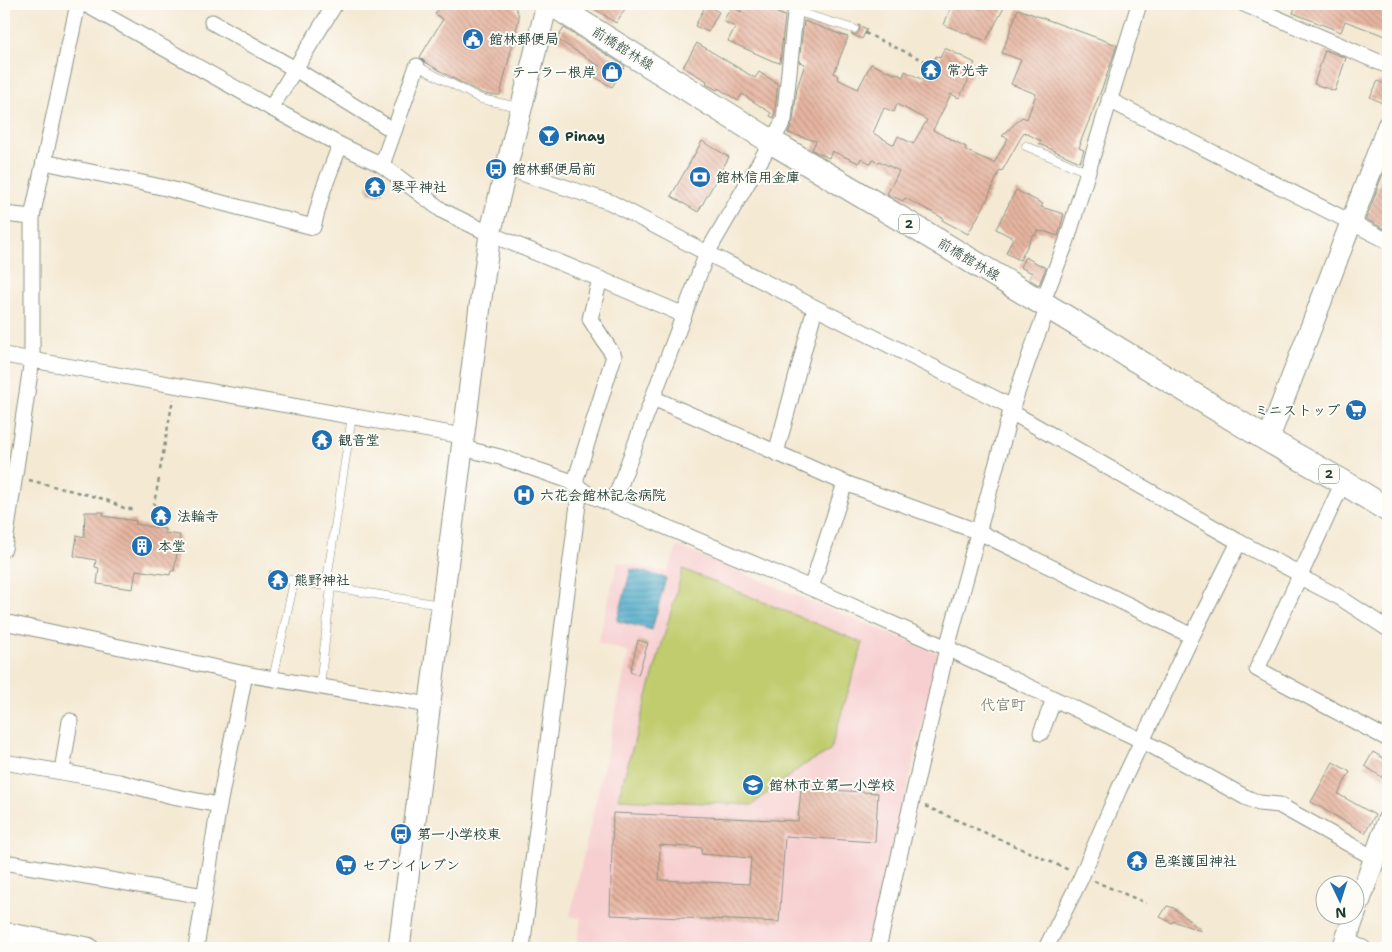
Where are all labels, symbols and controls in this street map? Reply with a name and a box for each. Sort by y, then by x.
street label: 前橋館林線 [589,22,657,74]
public building icon: 館林郵便局 [461,27,485,51]
place label: 館林郵便局 [489,30,559,48]
temple icon: 常光寺 [919,58,943,82]
shop icon: テーラー根岸 [600,60,624,84]
place label: 常光寺 [947,61,989,79]
place label: テーラー根岸 [512,63,596,81]
bar icon: Pinay [537,124,561,148]
place label: Pinay [565,127,605,145]
bus stop icon: 館林郵便局前 [484,157,508,181]
place label: 館林郵便局前 [512,160,596,178]
bank icon: 館林信用金庫 [688,165,712,189]
place label: 館林信用金庫 [716,168,800,186]
temple icon: 琴平神社 [363,175,387,199]
place label: 琴平神社 [391,178,447,196]
road number: 2 [899,214,919,233]
street label: 前橋館林線 [934,233,1004,285]
supermarket icon: ミニストップ [1344,398,1368,422]
place label: ミニストップ [1255,401,1340,419]
temple icon: 観音堂 [310,428,334,452]
place label: 観音堂 [338,431,380,449]
road number: 2 [1319,464,1339,484]
hospital icon: 六花会館林記念病院 [512,483,536,507]
place label: 六花会館林記念病院 [540,486,666,504]
temple icon: 法輪寺 [149,504,173,528]
place label: 法輪寺 [177,507,219,525]
building icon: 本堂 [130,534,154,558]
place label: 本堂 [158,537,186,555]
temple icon: 熊野神社 [266,568,290,592]
place label: 熊野神社 [294,571,350,589]
district label: 代官町 [980,695,1026,715]
school or university icon: 館林市立第一小学校 [741,773,765,797]
place label: 館林市立第一小学校 [769,776,895,794]
bus stop icon: 第一小学校東 [389,822,413,846]
place label: 第一小学校東 [417,825,501,843]
temple icon: 邑楽護国神社 [1125,849,1149,873]
place label: 邑楽護国神社 [1153,852,1237,870]
supermarket icon: セブンイレブン [334,853,358,877]
place label: セブンイレブン [362,856,460,874]
north arrow [1314,874,1364,924]
text: N [1335,904,1347,922]

